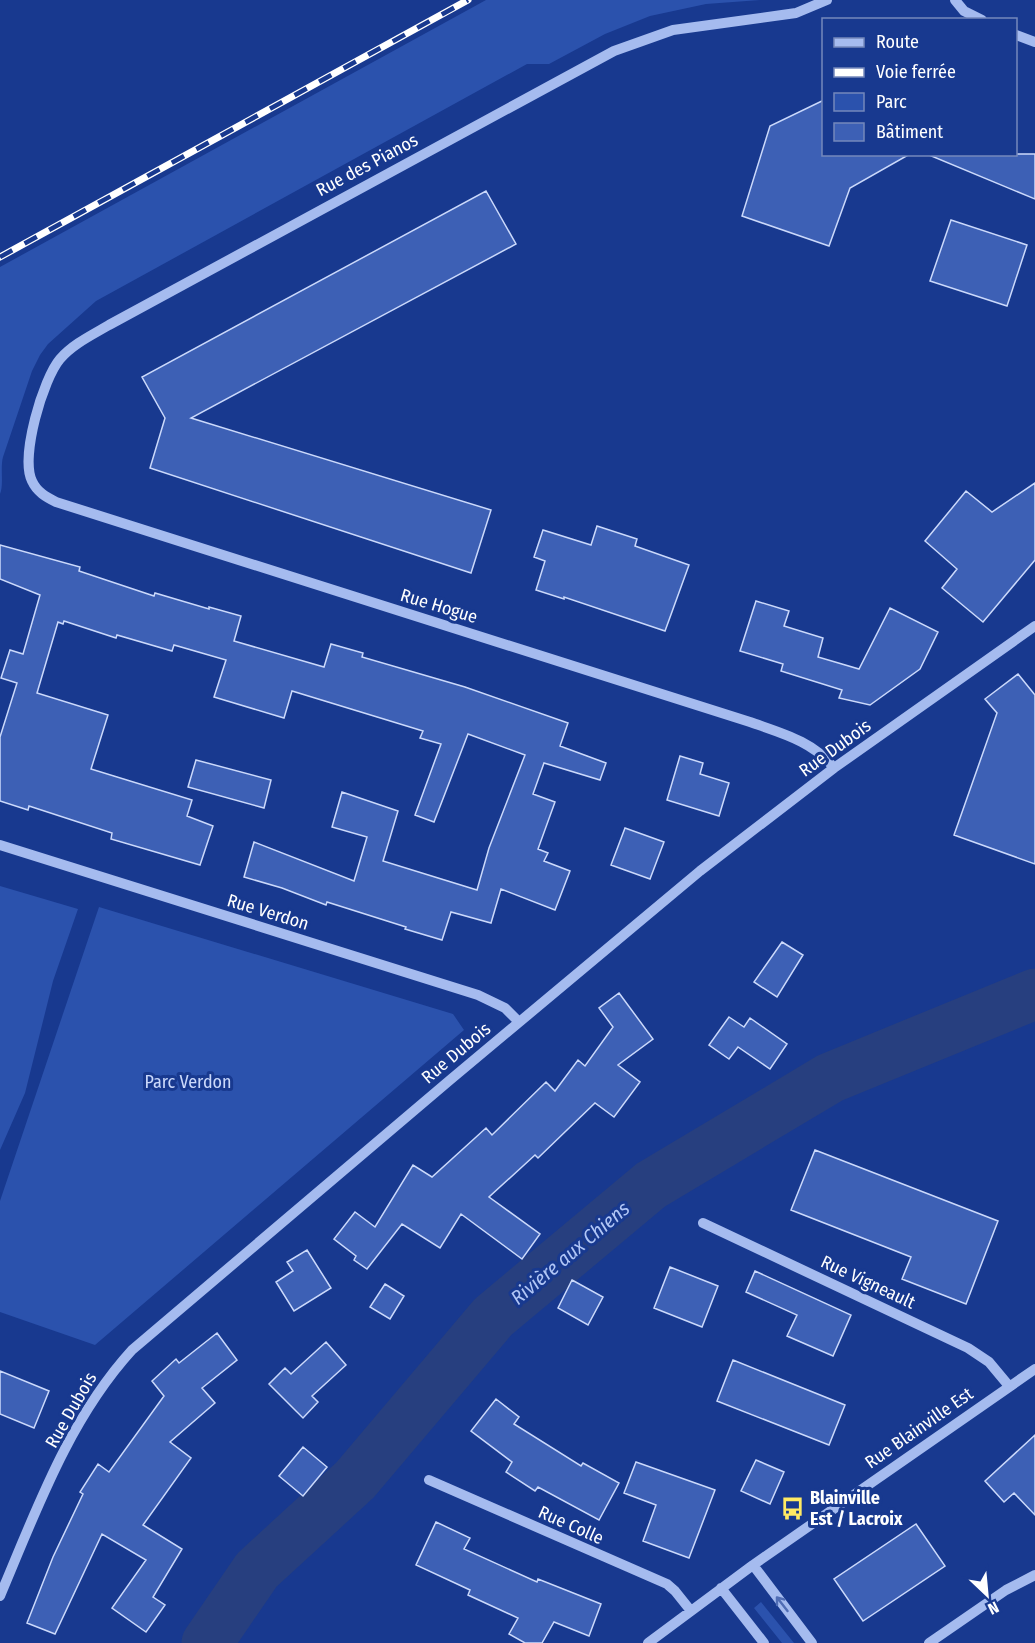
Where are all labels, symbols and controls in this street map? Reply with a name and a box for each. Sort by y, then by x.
legend [822,18,1017,156]
text: Route [876,31,919,53]
text: Voie ferrée [876,61,956,83]
text: Parc [876,91,907,113]
text: Bâtiment [876,121,943,143]
street label: Rue des Pianos [312,129,422,201]
street label: Rue Hogue [398,584,480,628]
street label: Rue Dubois [795,714,875,781]
street label: Rue Verdon [224,889,312,935]
street label: Rue Dubois [417,1018,495,1088]
park label: Parc Verdon [145,1071,232,1093]
water label: Rivière aux Chiens [506,1196,635,1310]
street label: Rue Vigneault [817,1251,919,1313]
street label: Rue Dubois [41,1368,102,1452]
street label: Rue Blainville Est [861,1383,977,1473]
place label: Blainville Est / Lacroix [810,1487,903,1530]
bus stop icon: Blainville Est / Lacroix [779,1495,805,1521]
street label: Rue Colle [535,1501,607,1549]
north arrow [957,1565,1017,1625]
one-way arrow [776,1597,789,1613]
text: N [985,1597,1002,1619]

